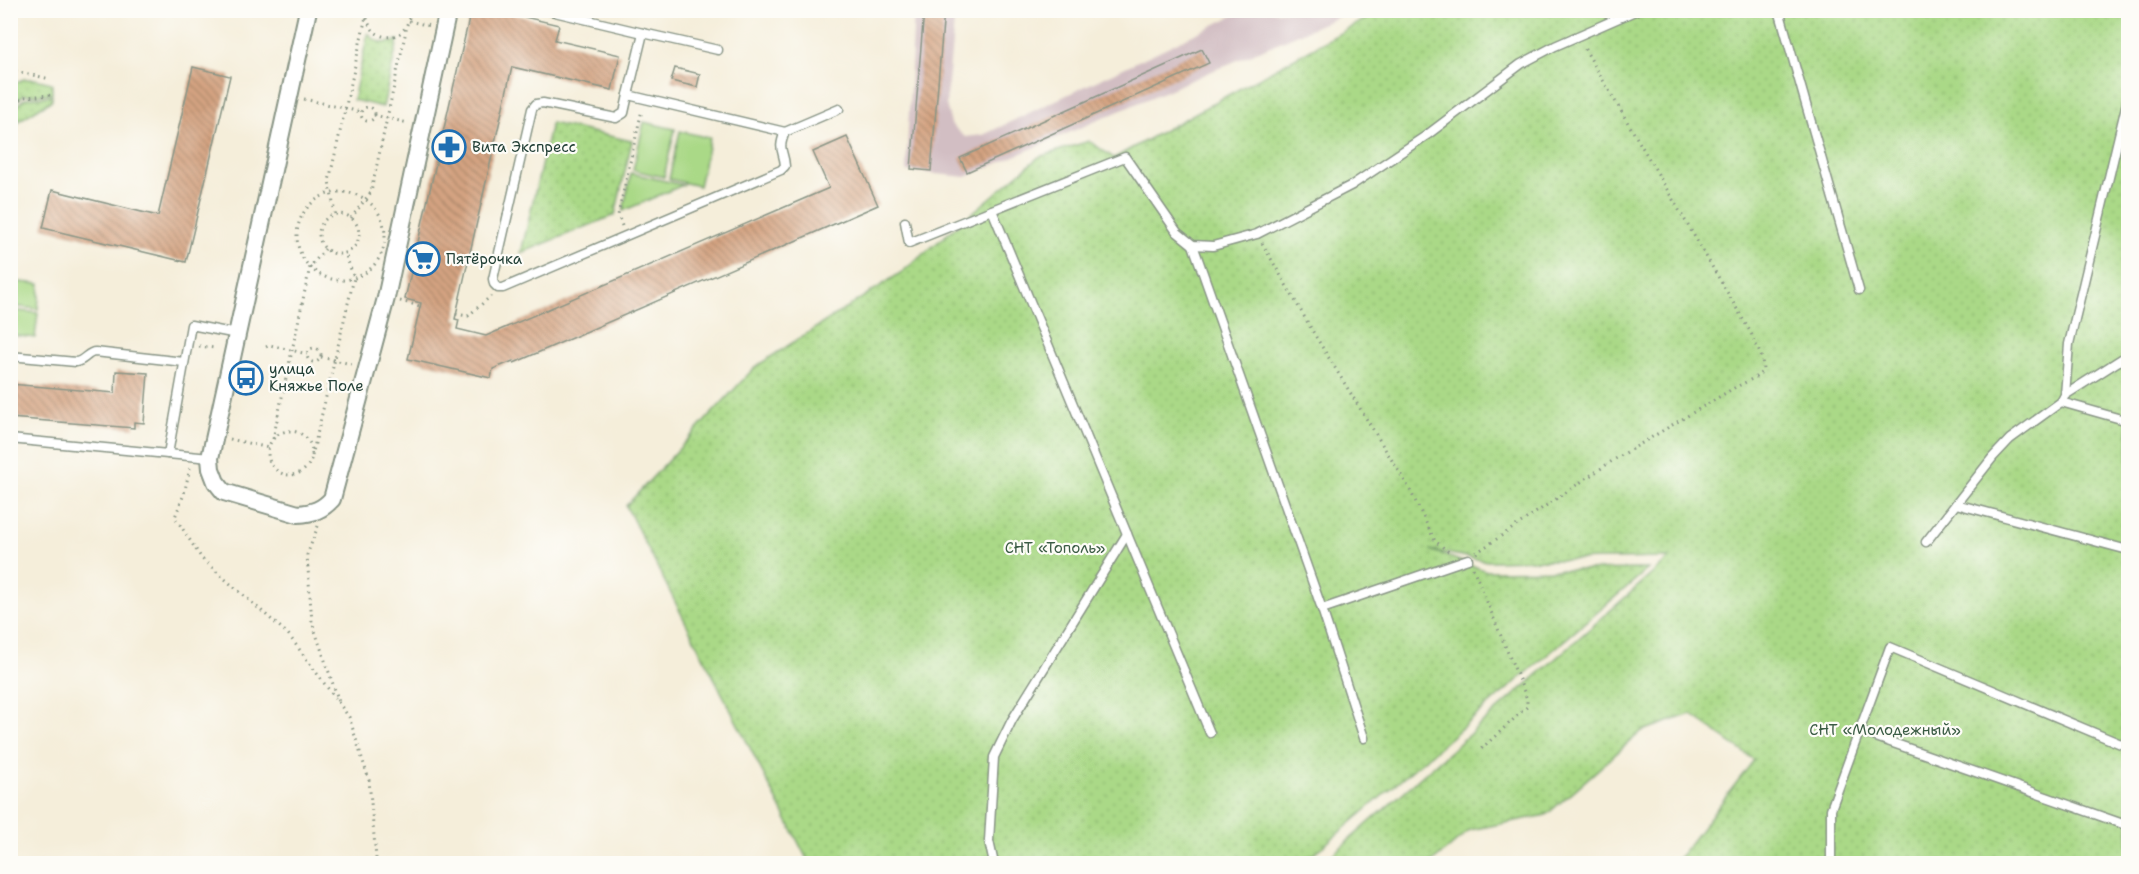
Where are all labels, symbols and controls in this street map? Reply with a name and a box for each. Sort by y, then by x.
pharmacy icon: Вита Экспресс [431,129,467,165]
place label: Вита Экспресс [472,137,576,157]
supermarket icon: Пятёрочка [405,241,441,277]
place label: Пятёрочка [446,249,523,269]
place label: улица Княжье Поле [269,359,364,396]
bus stop icon: улица Княжье Поле [228,360,264,396]
park label: СНТ «Тополь» [1005,538,1105,558]
park label: СНТ «Молодежный» [1809,720,1961,740]

